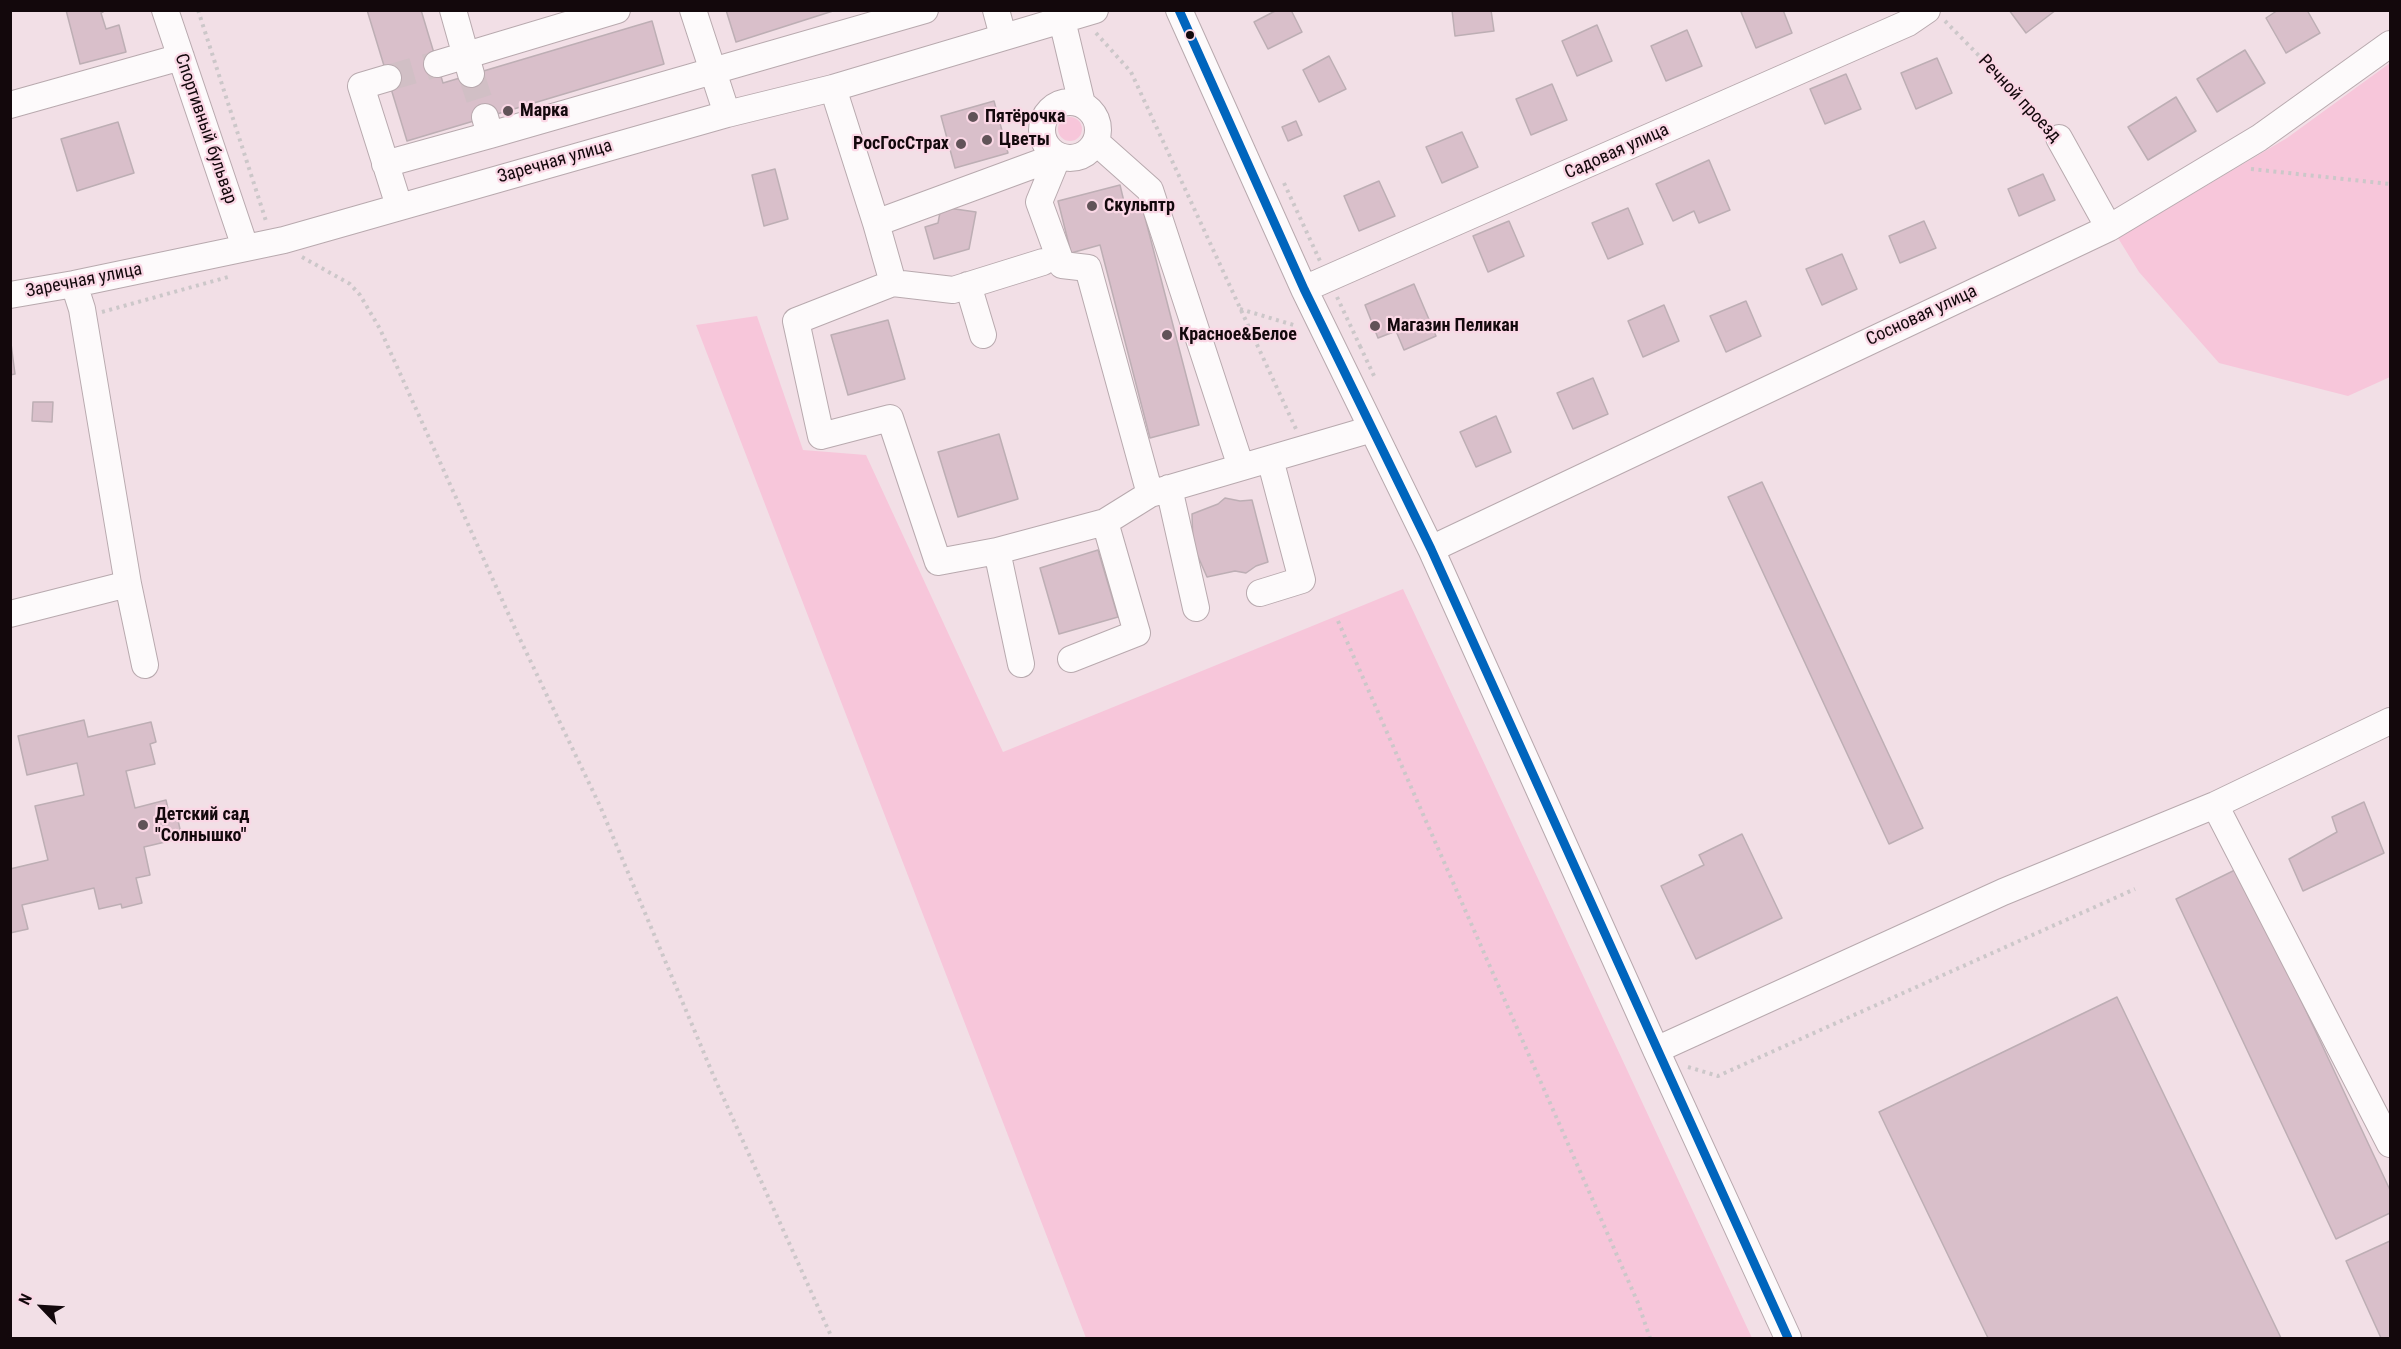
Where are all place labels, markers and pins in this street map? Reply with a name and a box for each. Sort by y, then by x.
unlabelled marker [1184,29,1196,41]
place label: Марка [520,100,569,122]
marker: Марка [501,104,515,118]
place label: Пятёрочка [985,106,1065,128]
marker: Пятёрочка [966,110,980,124]
place label: Цветы [999,129,1050,151]
place label: РосГосСтрах [853,133,949,155]
marker: Цветы [980,133,994,147]
marker: РосГосСтрах [954,137,968,151]
place label: Скульптр [1104,195,1175,217]
marker: Скульптр [1085,199,1099,213]
place label: Магазин Пеликан [1387,315,1519,337]
marker: Магазин Пеликан [1368,319,1382,333]
place label: Красное&Белое [1179,324,1297,346]
marker: Красное&Белое [1160,328,1174,342]
place label: Детский сад "Солнышко" [155,804,249,846]
marker: Детский сад "Солнышко" [136,818,150,832]

